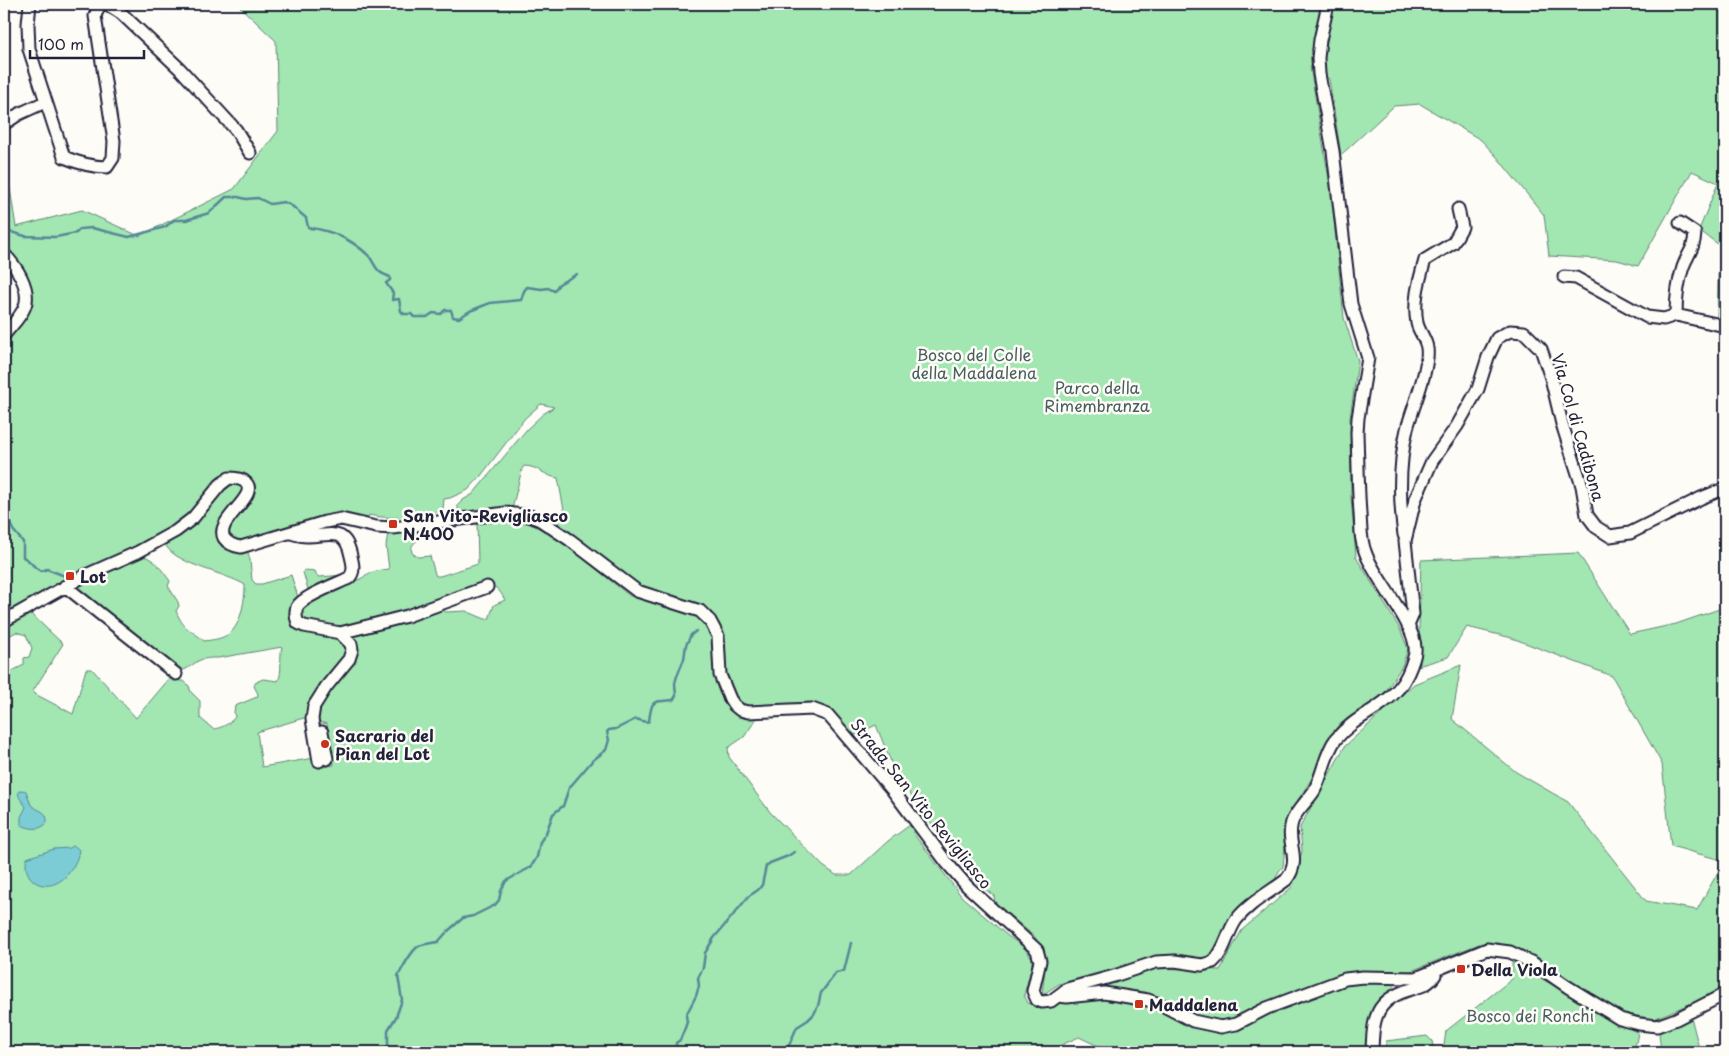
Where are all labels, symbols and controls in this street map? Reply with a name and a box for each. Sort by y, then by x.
scale bar [30,28,144,60]
text: 100 m [38,32,84,55]
park label: Bosco del Colle della Maddalena [911,342,1037,384]
street label: Via Col di Cadibona [1546,350,1612,504]
park label: Parco della Rimembranza [1044,375,1150,417]
place label: San Vito-Revigliasco N.400 [403,503,568,545]
marker: San Vito-Revigliasco N.400 [387,518,399,530]
place label: Lot [80,564,107,588]
marker: Lot [64,570,76,582]
street label: Strada San Vito Revigliasco [846,713,999,894]
place label: Sacrario del Pian del Lot [335,723,434,765]
marker: Sacrario del Pian del Lot [319,738,331,750]
place label: Della Viola [1471,957,1558,981]
marker: Della Viola [1455,963,1467,975]
place label: Maddalena [1149,992,1238,1016]
marker: Maddalena [1133,998,1145,1010]
park label: Bosco dei Ronchi [1466,1003,1594,1027]

